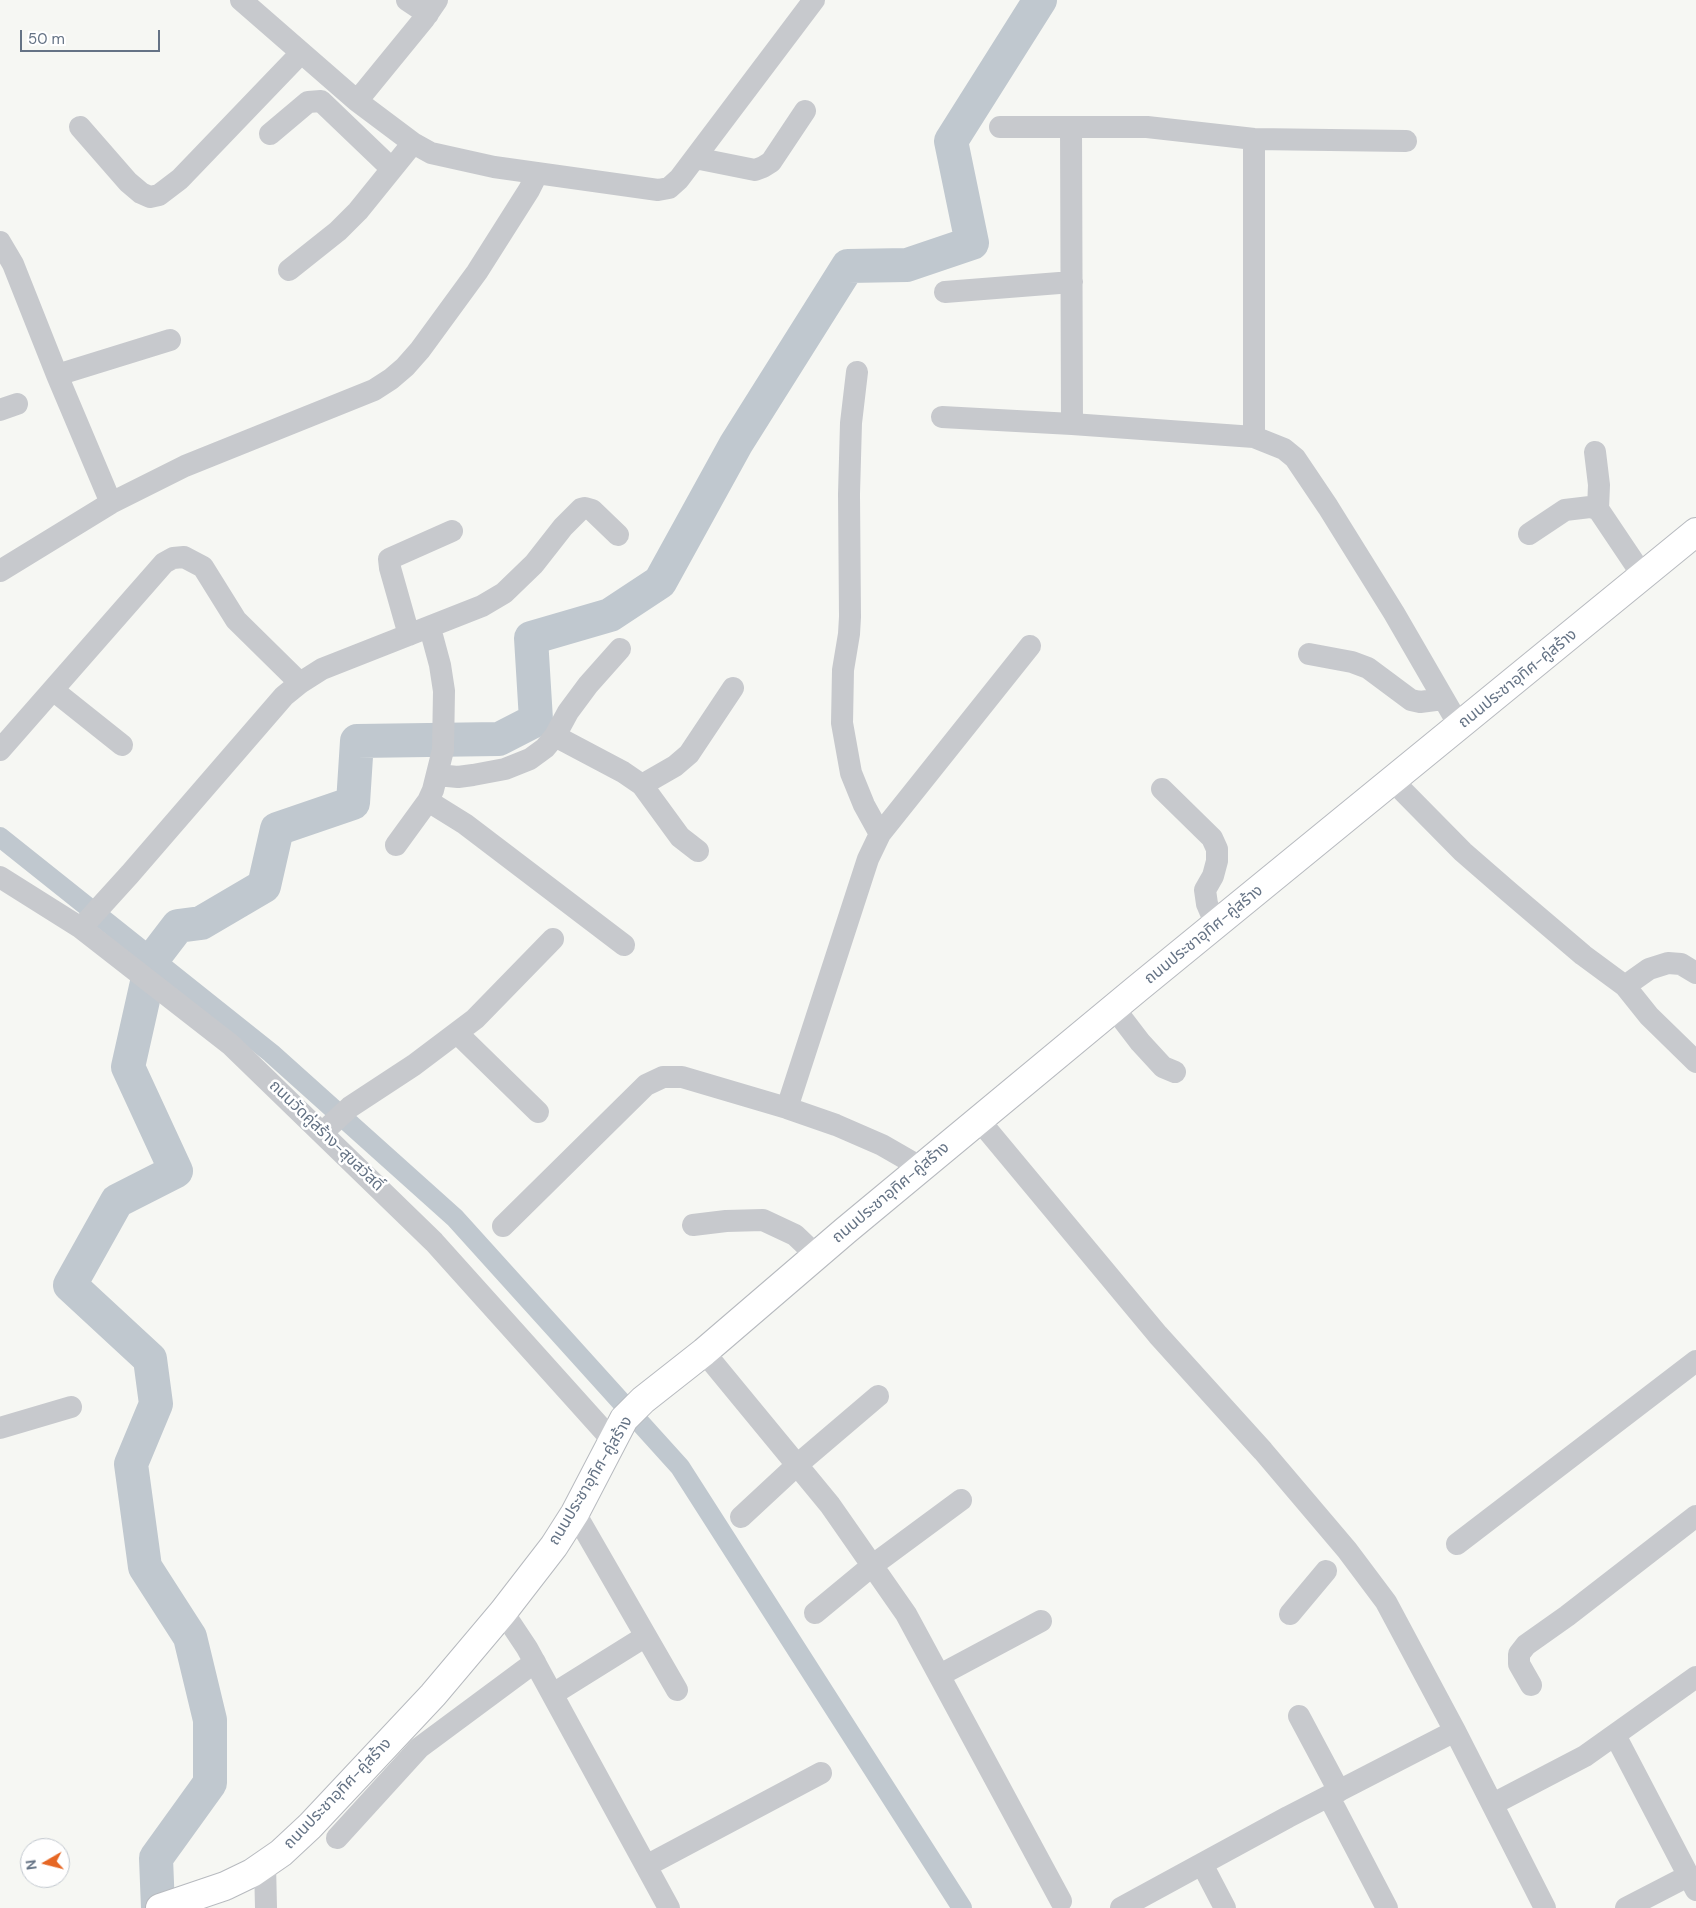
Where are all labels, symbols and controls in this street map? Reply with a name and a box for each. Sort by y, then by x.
scale bar [22,20,162,52]
text: 50 m [28,29,65,49]
street label: ถนนประชาอุทิศ-คู่สร้าง [1455,625,1581,733]
street label: ถนนประชาอุทิศ-คู่สร้าง [1141,881,1267,989]
street label: ถนนวัดคู่สร้าง-สุขสวัสดิ์ [265,1076,387,1196]
street label: ถนนประชาอุทิศ-คู่สร้าง [829,1138,953,1248]
street label: ถนนประชาอุทิศ-คู่สร้าง [545,1413,637,1549]
street label: ถนนประชาอุทิศ-คู่สร้าง [280,1734,396,1854]
north arrow [20,1838,70,1888]
text: N [22,1859,41,1871]

